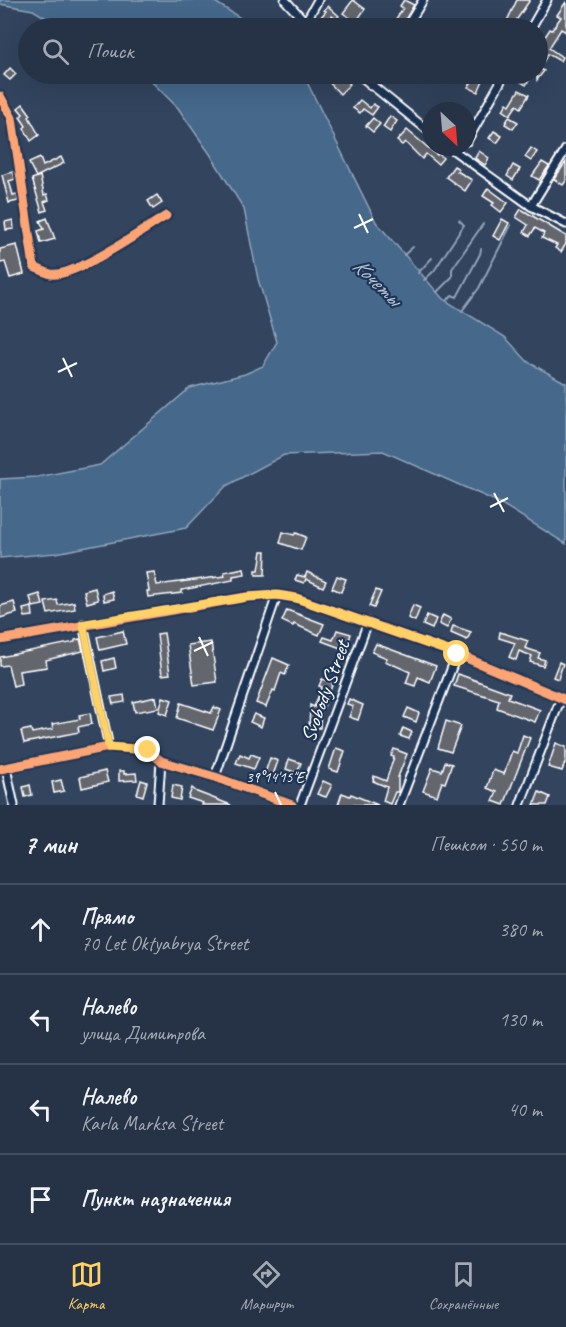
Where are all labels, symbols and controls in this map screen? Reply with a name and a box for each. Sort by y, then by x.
search box [18,18,548,84]
icon: search [39,35,72,68]
text: Поиск [87,37,133,65]
north arrow [422,102,476,156]
water label: Кочеты [347,252,410,314]
street label: Svobody Street [295,635,356,745]
route start [443,640,469,666]
route end [134,736,160,762]
text: 39°14'15"E [246,768,306,787]
text: 7 мин [24,828,77,861]
text: Пешком · 550 m [430,832,542,857]
text: Прямо [81,903,133,931]
icon: ahead [24,913,57,946]
text: 380 m [499,917,542,942]
text: 70 Let Oktyabrya Street [81,931,248,956]
text: Налево [81,993,137,1021]
icon: left [24,1003,57,1036]
text: 130 m [499,1007,542,1032]
text: улица Димитрова [81,1021,205,1046]
text: Налево [81,1083,137,1111]
icon: left [24,1093,57,1126]
text: 40 m [508,1097,542,1122]
text: Karla Marksa Street [81,1111,223,1136]
icon: arrive [24,1183,57,1216]
text: Пункт назначения [81,1185,230,1213]
tab: Карта [68,1258,104,1314]
tab: Маршрут [240,1258,293,1314]
tab: Сохранённые [429,1258,498,1314]

